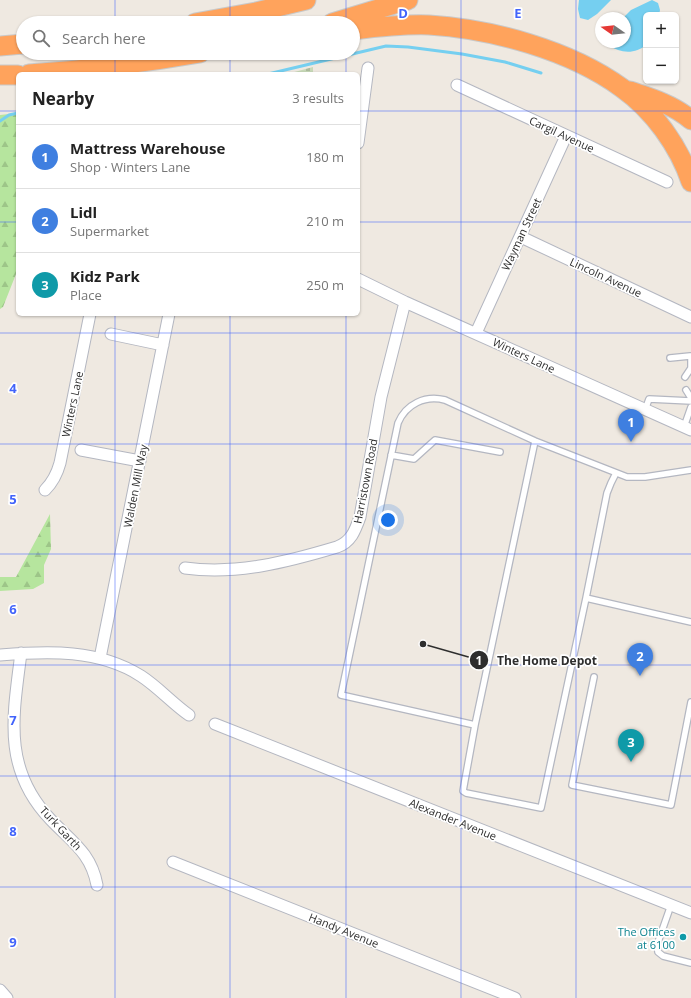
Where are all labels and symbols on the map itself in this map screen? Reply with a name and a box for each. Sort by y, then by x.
text: D [398,4,408,22]
text: E [514,4,522,22]
north arrow [595,12,631,48]
street label: Cargil Avenue [527,112,597,156]
street label: Wayman Street [498,195,544,273]
street label: Lincoln Avenue [568,254,644,300]
street label: Winters Lane [490,334,558,376]
street label: Winters Lane [58,370,86,438]
text: 4 [9,379,17,397]
pin: 1 [618,409,644,442]
street label: Harristown Road [349,437,381,525]
street label: Walden Mill Way [120,443,151,529]
text: 5 [9,490,17,508]
your location [378,510,398,530]
text: 6 [9,600,17,618]
pin: 2 [627,643,653,676]
callout: The Home Depot [469,648,605,672]
text: 1 [476,652,482,669]
text: The Home Depot [497,652,597,669]
text: 7 [9,711,17,729]
pin: 3 [618,729,644,762]
street label: Alexander Avenue [407,795,499,843]
street label: Turk Garth [37,803,85,853]
text: 8 [9,822,17,840]
street label: Handy Avenue [307,909,381,951]
place label: The Offices at 6100 [618,924,675,952]
marker: The Offices at 6100 [678,932,688,942]
text: 9 [9,933,17,951]

